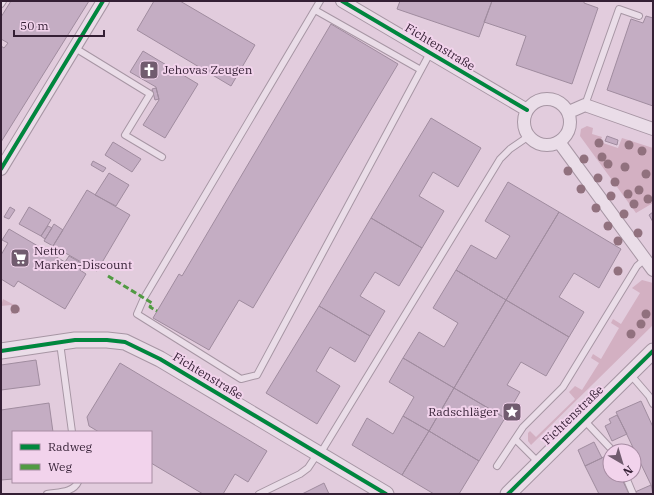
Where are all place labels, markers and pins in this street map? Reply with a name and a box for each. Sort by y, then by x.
church icon: Jehovas Zeugen [138,59,160,81]
place label: Jehovas Zeugen [163,62,253,77]
place label: Netto Marken-Discount [34,243,132,272]
supermarket icon: Netto Marken-Discount [9,247,31,269]
place icon: Radschläger [501,401,523,423]
place label: Radschläger [428,404,499,419]

